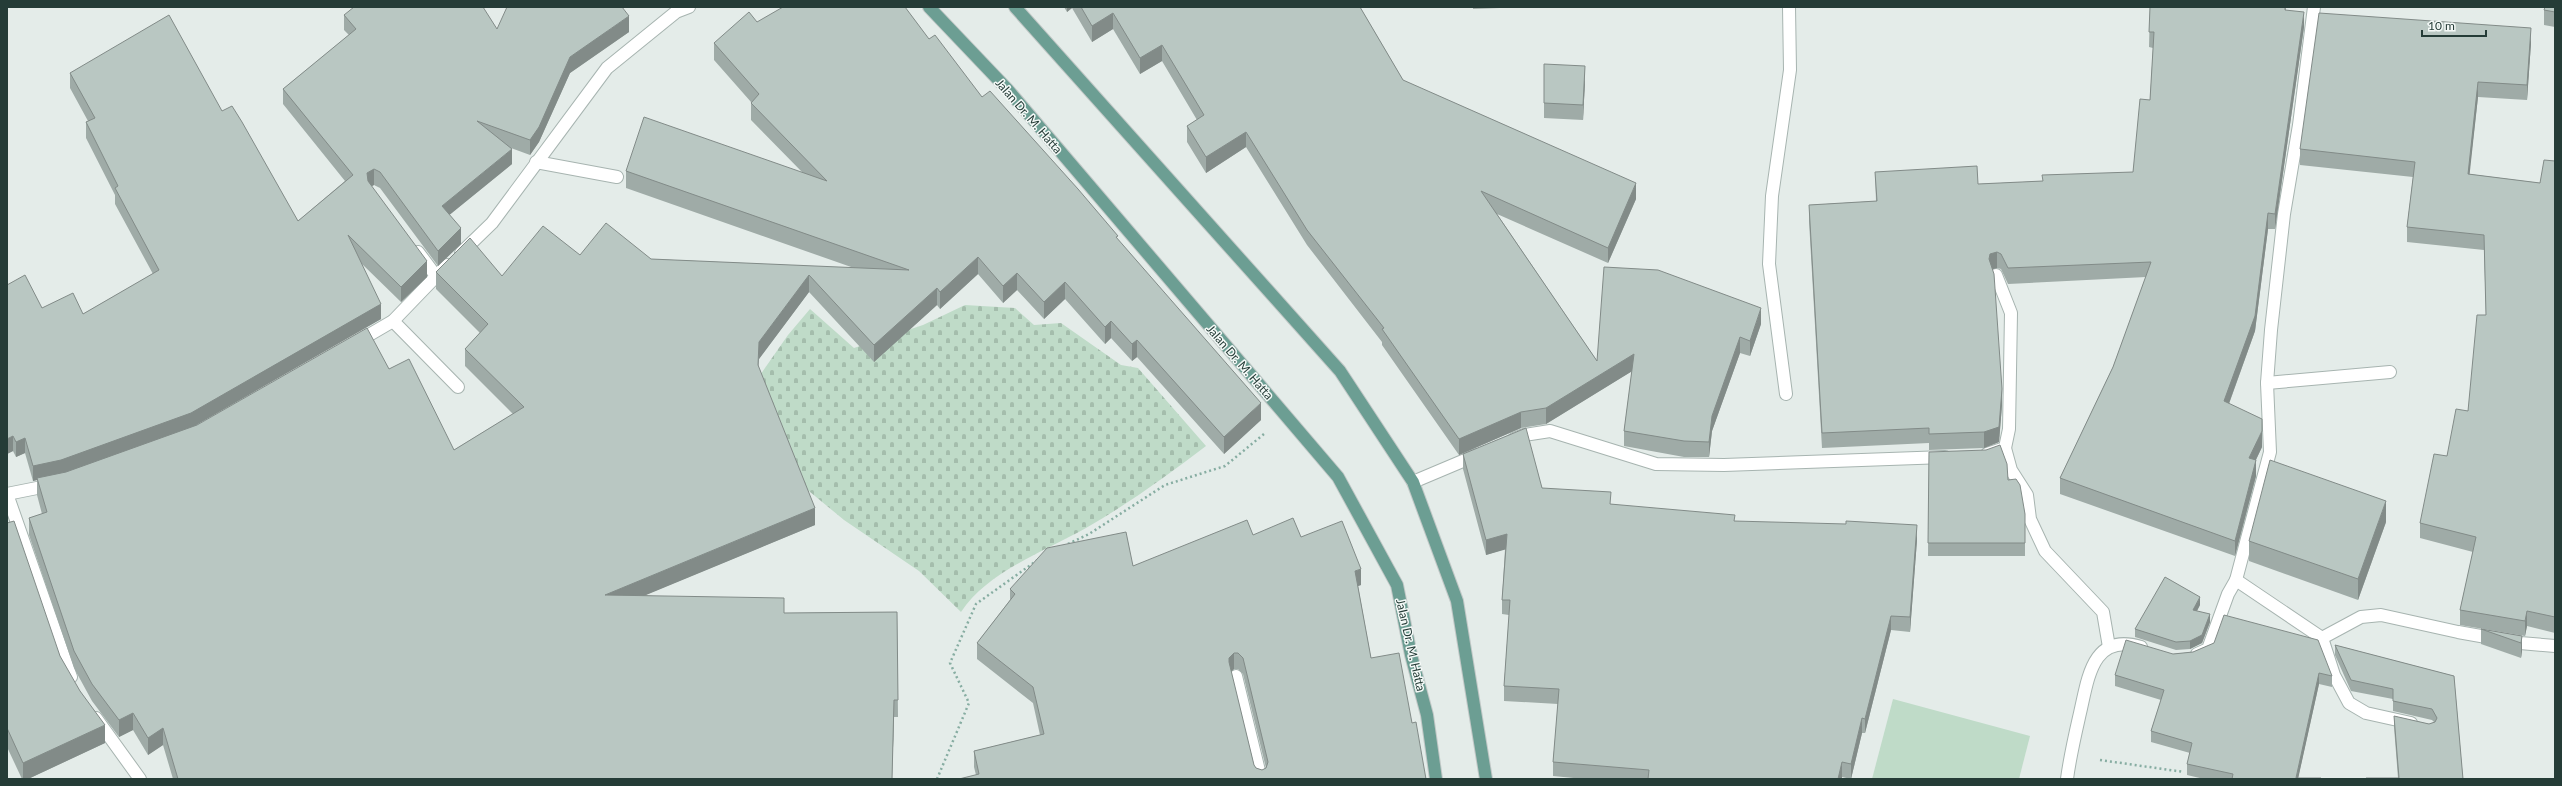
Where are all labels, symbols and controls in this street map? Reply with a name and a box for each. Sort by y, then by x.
scale bar [2422,12,2486,38]
text: 10 m [2428,18,2455,33]
street label: Jalan Dr. M. Hatta [992,76,1066,157]
street label: Jalan Dr. M. Hatta [1203,322,1277,403]
street label: Jalan Dr. M. Hatta [1393,597,1429,693]

